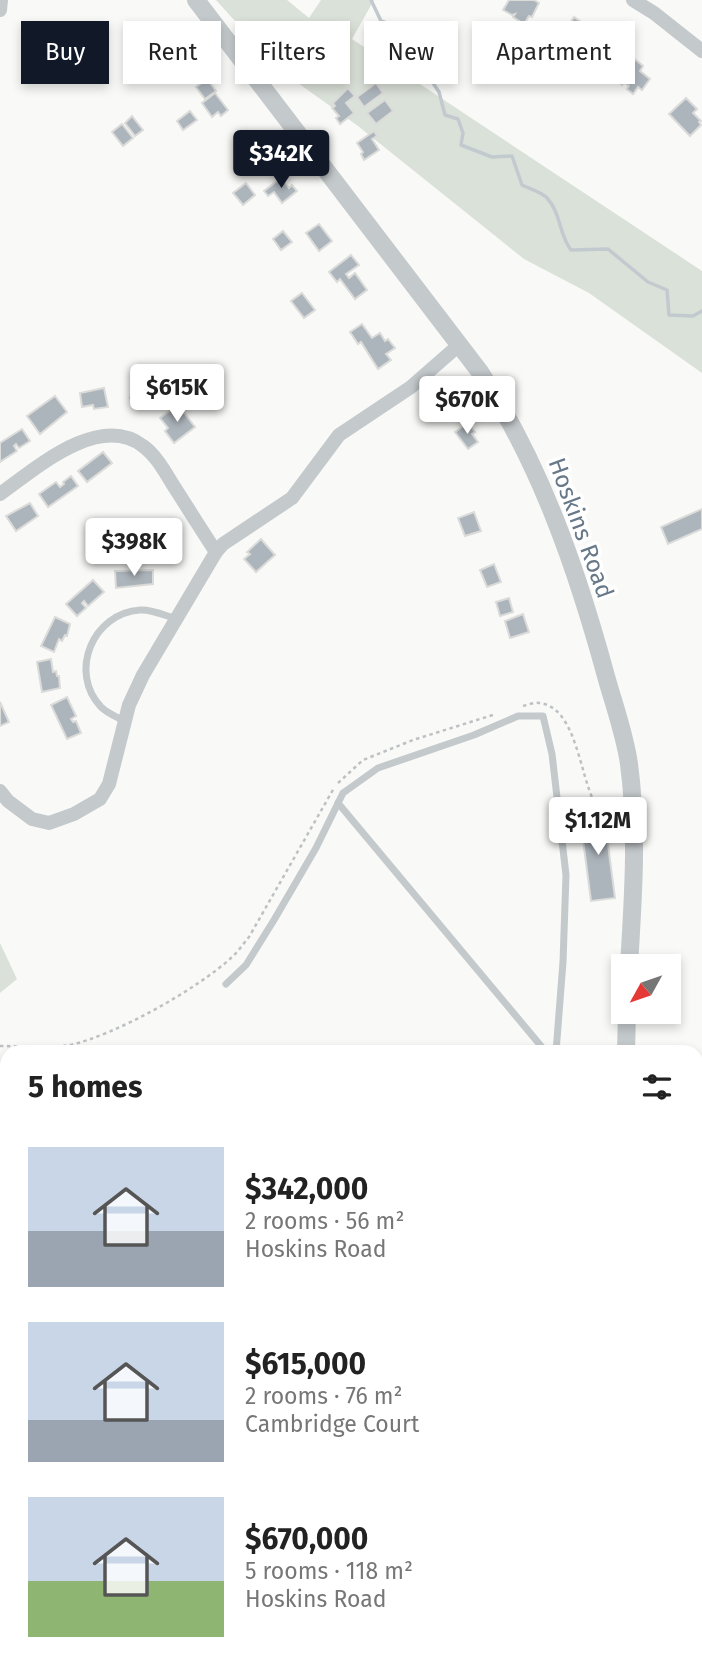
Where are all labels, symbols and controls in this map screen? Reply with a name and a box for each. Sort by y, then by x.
chip: Buy [21,21,109,84]
chip: Rent [123,21,221,84]
chip: Filters [235,21,350,84]
chip: New [364,21,458,84]
chip: Apartment [472,21,635,84]
pin: $342K [232,130,330,190]
text: $342K [249,139,313,167]
pin: $615K [128,364,226,424]
text: $615K [146,373,208,401]
pin: $670K [418,376,516,436]
text: $670K [435,385,499,413]
street label: Hoskins Road [543,454,619,602]
pin: $398K [85,518,183,578]
text: $398K [101,527,167,555]
pin: $1.12M [541,798,655,857]
text: $1.12M [565,806,631,834]
north arrow [611,954,681,1024]
map controls [611,954,681,1024]
icon: filters [638,1068,676,1106]
text: 5 homes [28,1069,142,1105]
text: $342,000 [245,1171,368,1207]
icon: home [84,1175,168,1259]
text: 2 rooms · 56 m² [245,1207,404,1235]
text: Hoskins Road [245,1235,386,1263]
text: $615,000 [245,1346,366,1382]
icon: home [84,1350,168,1434]
text: 2 rooms · 76 m² [245,1382,403,1410]
text: Cambridge Court [245,1410,419,1438]
text: $670,000 [245,1521,368,1557]
icon: home [84,1525,168,1609]
text: 5 rooms · 118 m² [245,1557,413,1585]
text: Hoskins Road [245,1585,386,1613]

